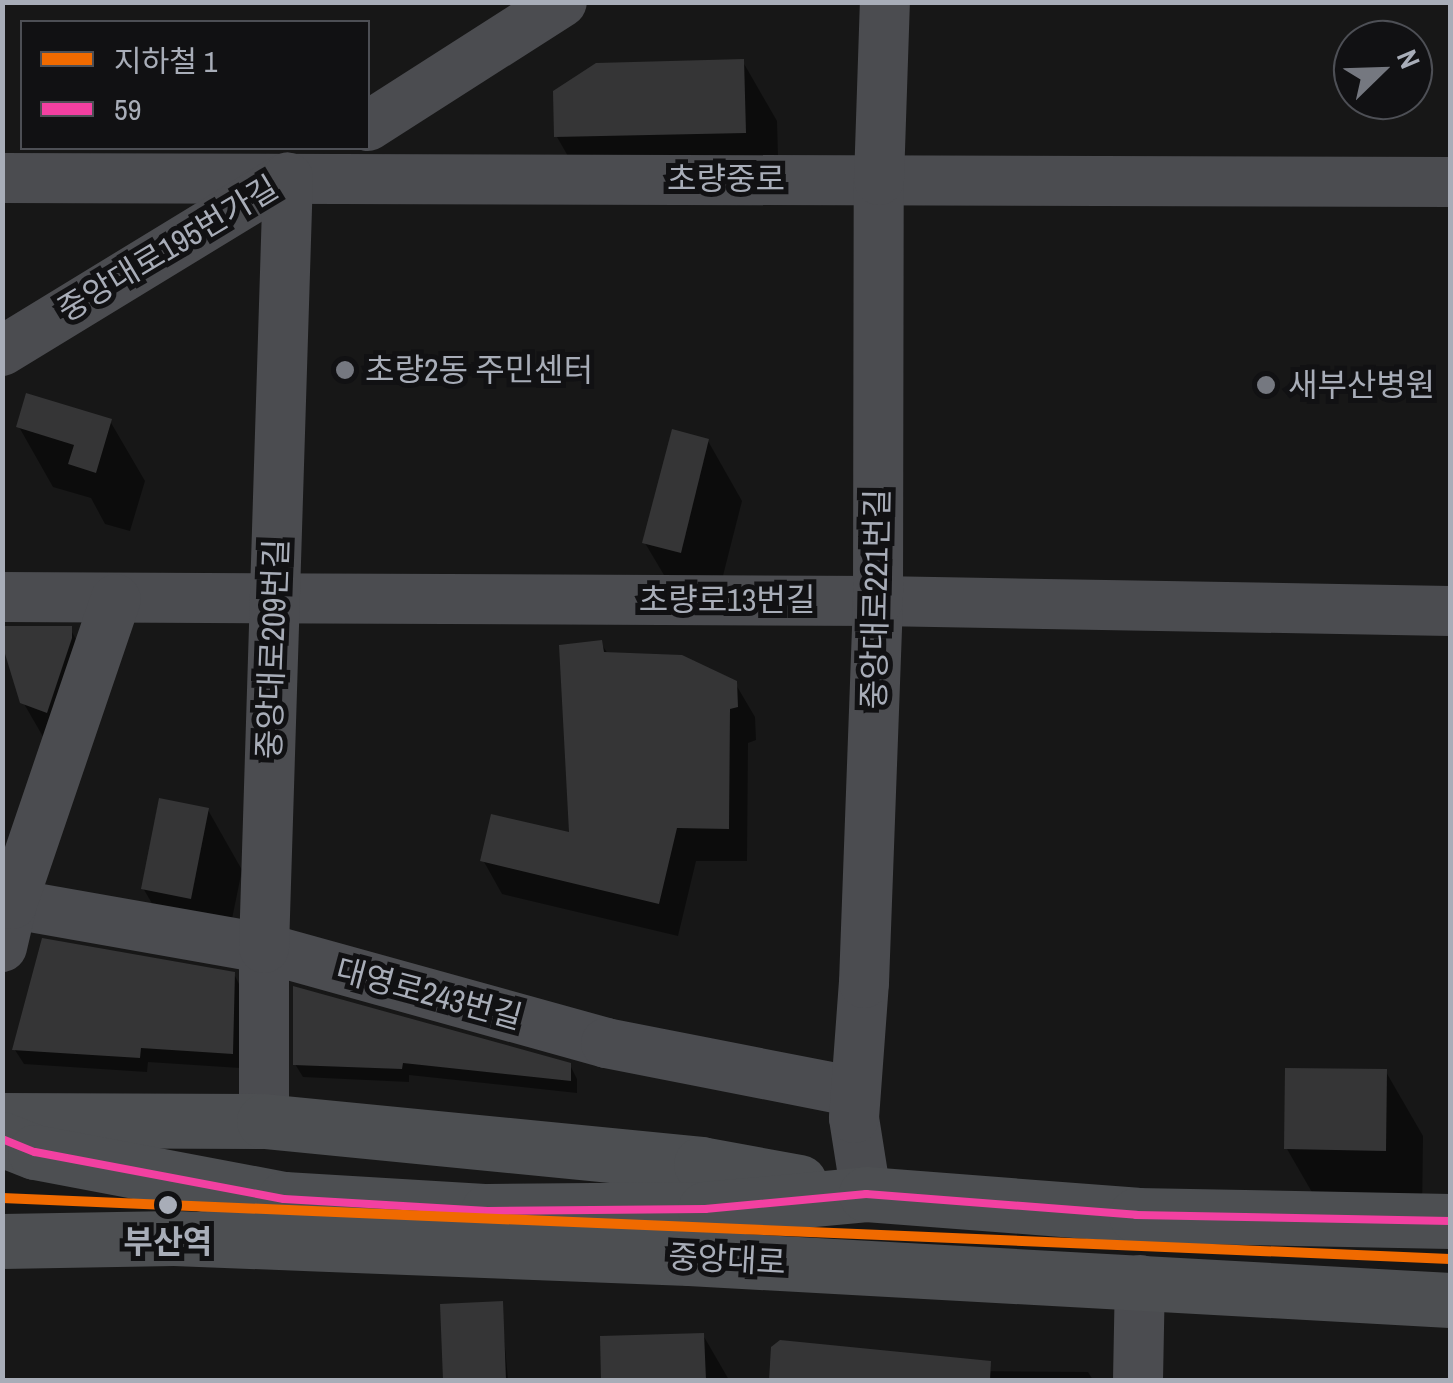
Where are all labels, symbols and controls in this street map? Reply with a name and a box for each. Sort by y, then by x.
legend [20,20,370,150]
north arrow [1333,20,1433,120]
text: 지하철 1 [114,41,217,81]
text: N [1388,44,1429,74]
text: 59 [114,89,141,129]
street label: 초량중로 [667,160,785,198]
street label: 중앙대로195번가길 [51,168,285,330]
place label: 초량2동 주민센터 [365,351,593,389]
marker: 초량2동 주민센터 [334,359,356,381]
place label: 새부산병원 [1288,366,1435,404]
marker: 새부산병원 [1253,372,1279,398]
street label: 중앙대로221번길 [855,488,897,710]
street label: 중앙대로209번길 [250,538,296,760]
street label: 초량로13번길 [639,581,815,619]
street label: 대영로243번길 [332,951,526,1037]
marker: 부산역 [155,1192,181,1218]
place label: 부산역 [124,1223,212,1261]
street label: 중앙대로 [667,1238,787,1282]

